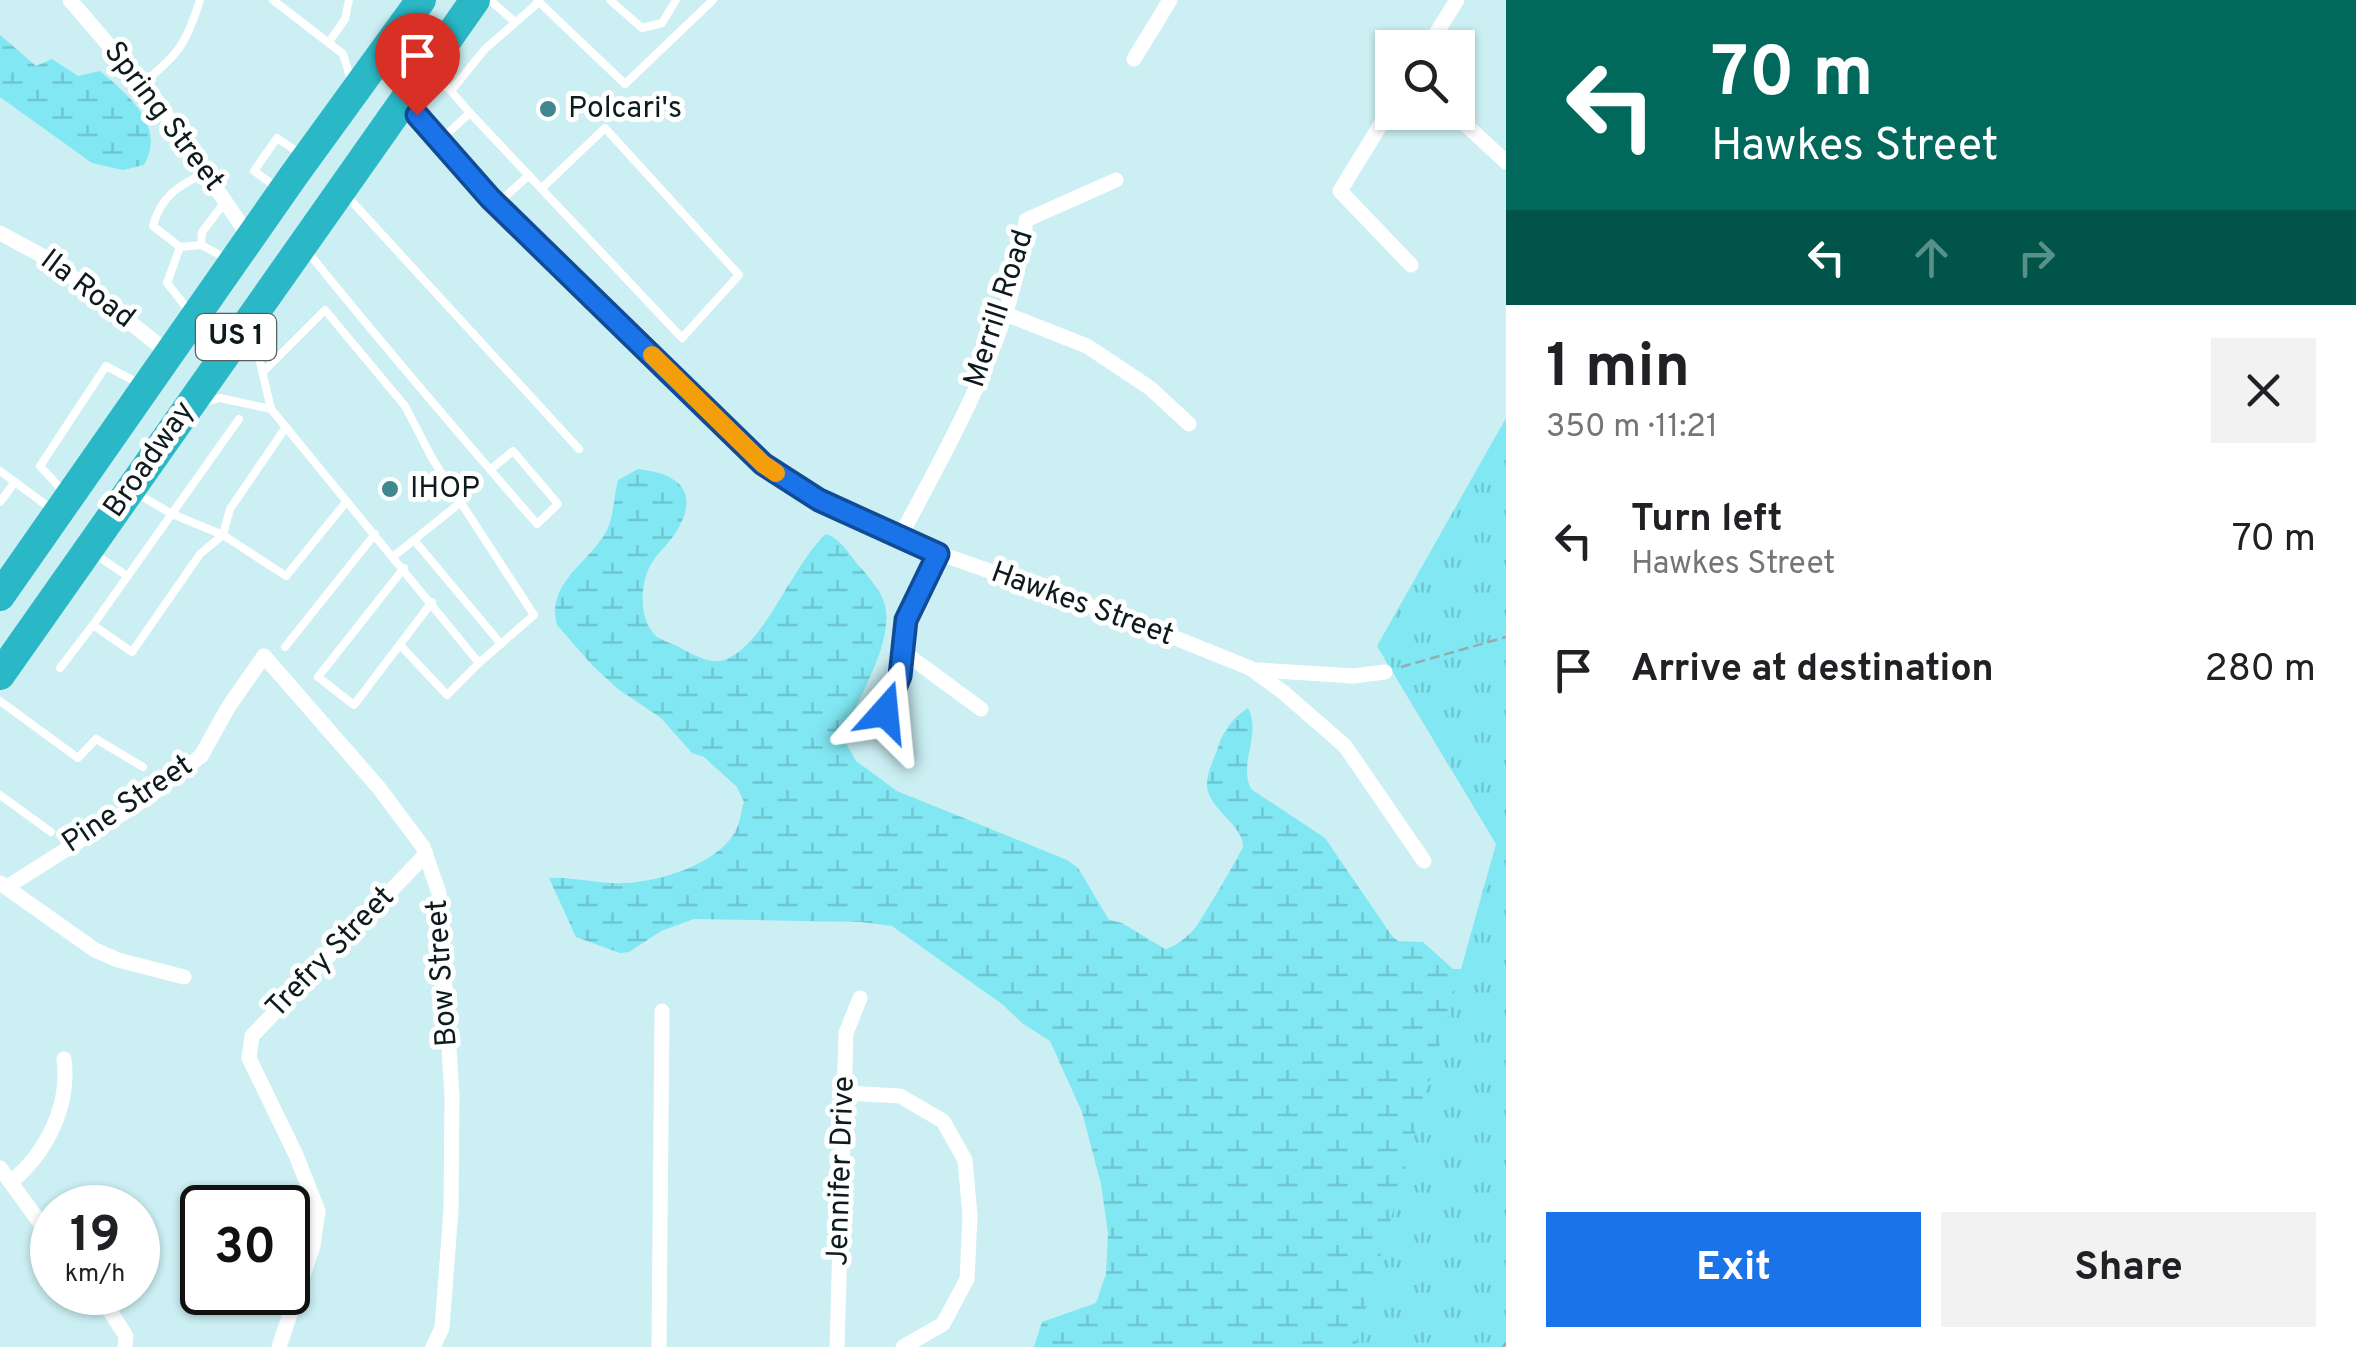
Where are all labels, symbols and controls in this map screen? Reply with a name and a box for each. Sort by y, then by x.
pin [375,13,460,116]
icon: arrive [390,28,445,83]
map controls [1375,30,1475,130]
button: search [1375,30,1475,130]
text: 70 m [1711,32,1874,121]
street label: Spring Street [95,35,231,199]
icon: left [1546,40,1676,170]
place label: Polcari's [568,91,682,128]
marker: Polcari's [537,98,559,120]
text: Hawkes Street [1711,119,1998,176]
street label: Merrill Road [957,226,1043,392]
icon: left [1799,230,1854,285]
icon: ahead [1904,230,1959,285]
icon: right [2009,230,2064,285]
street label: Ila Road [32,243,142,337]
road number: US 1 [196,314,276,360]
text: 1 min [1546,332,1690,408]
button: close [2211,338,2316,443]
street label: Broadway [97,395,203,525]
text: 350 m · 11:21 [1546,408,1718,448]
place label: IHOP [410,471,480,508]
marker: IHOP [379,478,401,500]
text: Turn left [1631,496,1783,545]
icon: left [1546,513,1601,568]
text: 70 m [2232,516,2316,565]
text: Hawkes Street [1631,545,1835,585]
street label: Hawkes Street [986,555,1178,655]
icon: arrive [1546,643,1601,698]
text: Arrive at destination [1631,646,1994,695]
text: 280 m [2204,646,2316,695]
position arrow [833,660,937,764]
street label: Pine Street [56,748,200,862]
street label: Trefry Street [259,879,403,1027]
street label: Bow Street [419,898,467,1048]
street label: Jennifer Drive [820,1075,864,1267]
speed limit sign: 30 [180,1185,310,1315]
text: 19 [70,1206,120,1269]
button: Exit [1546,1212,1921,1327]
button: Share [1941,1212,2316,1327]
text: km/h [65,1259,125,1291]

